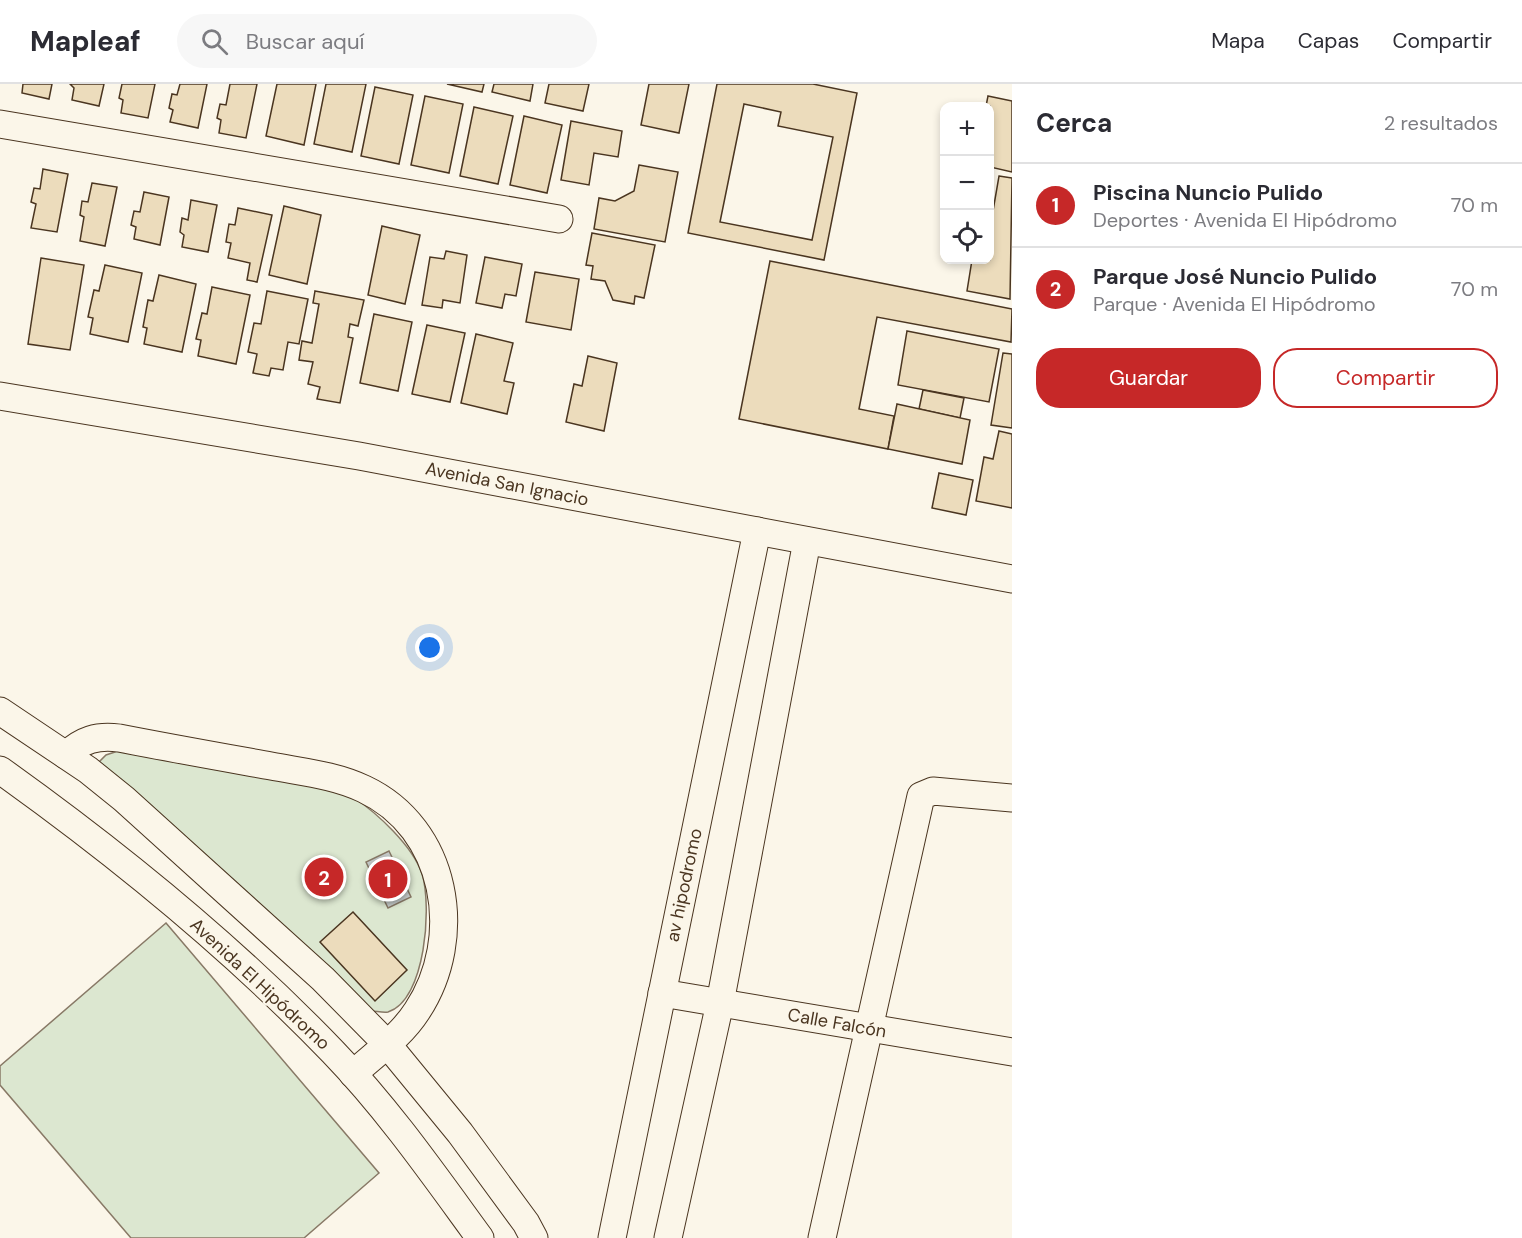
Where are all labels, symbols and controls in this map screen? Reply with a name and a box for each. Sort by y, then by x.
search box [177,14,597,68]
text: Mapleaf [30,23,141,60]
icon: search [198,25,231,58]
text: Buscar aquí [246,27,364,56]
text: Mapa [1211,27,1265,55]
text: Capas [1298,27,1359,55]
text: Compartir [1392,27,1492,55]
map controls [940,102,994,264]
button: + [940,102,994,156]
text: Cerca [1036,106,1112,140]
text: 2 resultados [1384,110,1498,136]
button: − [940,156,994,210]
text: Piscina Nuncio Pulido [1093,178,1323,207]
text: 1 [1052,192,1059,218]
text: 70 m [1451,192,1498,218]
text: Deportes · Avenida El Hipódromo [1093,207,1397,233]
button: locate [940,210,994,264]
text: Parque José Nuncio Pulido [1093,262,1377,291]
text: 2 [1050,276,1061,302]
text: 70 m [1451,276,1498,302]
text: Parque · Avenida El Hipódromo [1093,291,1376,317]
button: Guardar [1036,348,1261,408]
button: Compartir [1273,348,1498,408]
street label: Avenida San Ignacio [423,456,591,512]
your location [415,633,444,662]
street label: av hipodromo [660,826,708,944]
pin: 2 [304,854,344,900]
pin: 1 [368,856,408,902]
street label: Avenida El Hipódromo [185,913,335,1055]
street label: Calle Falcón [786,1003,888,1043]

